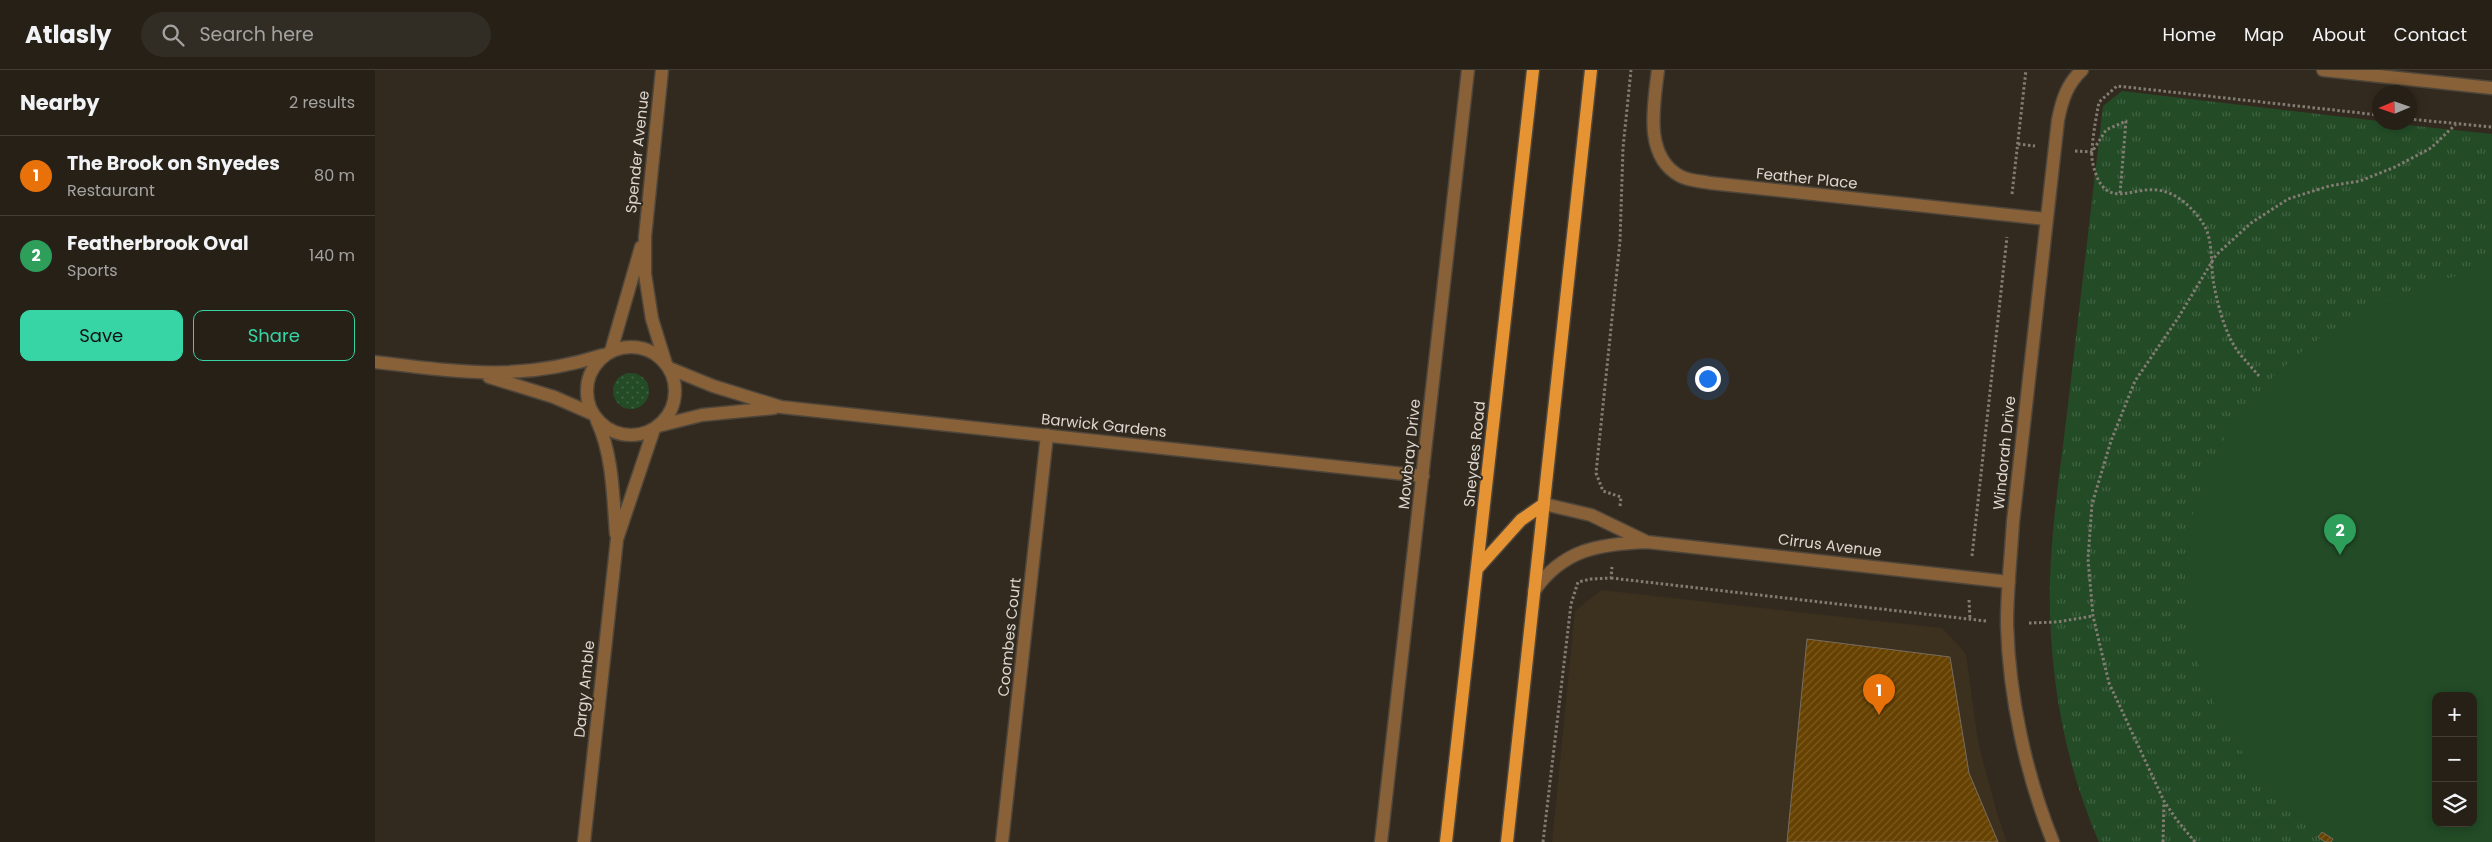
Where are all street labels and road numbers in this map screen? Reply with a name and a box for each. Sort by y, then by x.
street label: Spender Avenue [620,90,654,214]
street label: Feather Place [1755,162,1859,194]
street label: Windorah Drive [1988,395,2020,511]
street label: Mowbray Drive [1393,398,1425,510]
street label: Sneydes Road [1458,400,1490,508]
street label: Barwick Gardens [1040,408,1168,442]
street label: Cirrus Avenue [1777,528,1883,562]
street label: Coombes Court [992,577,1026,697]
street label: Dargy Amble [568,639,600,739]

